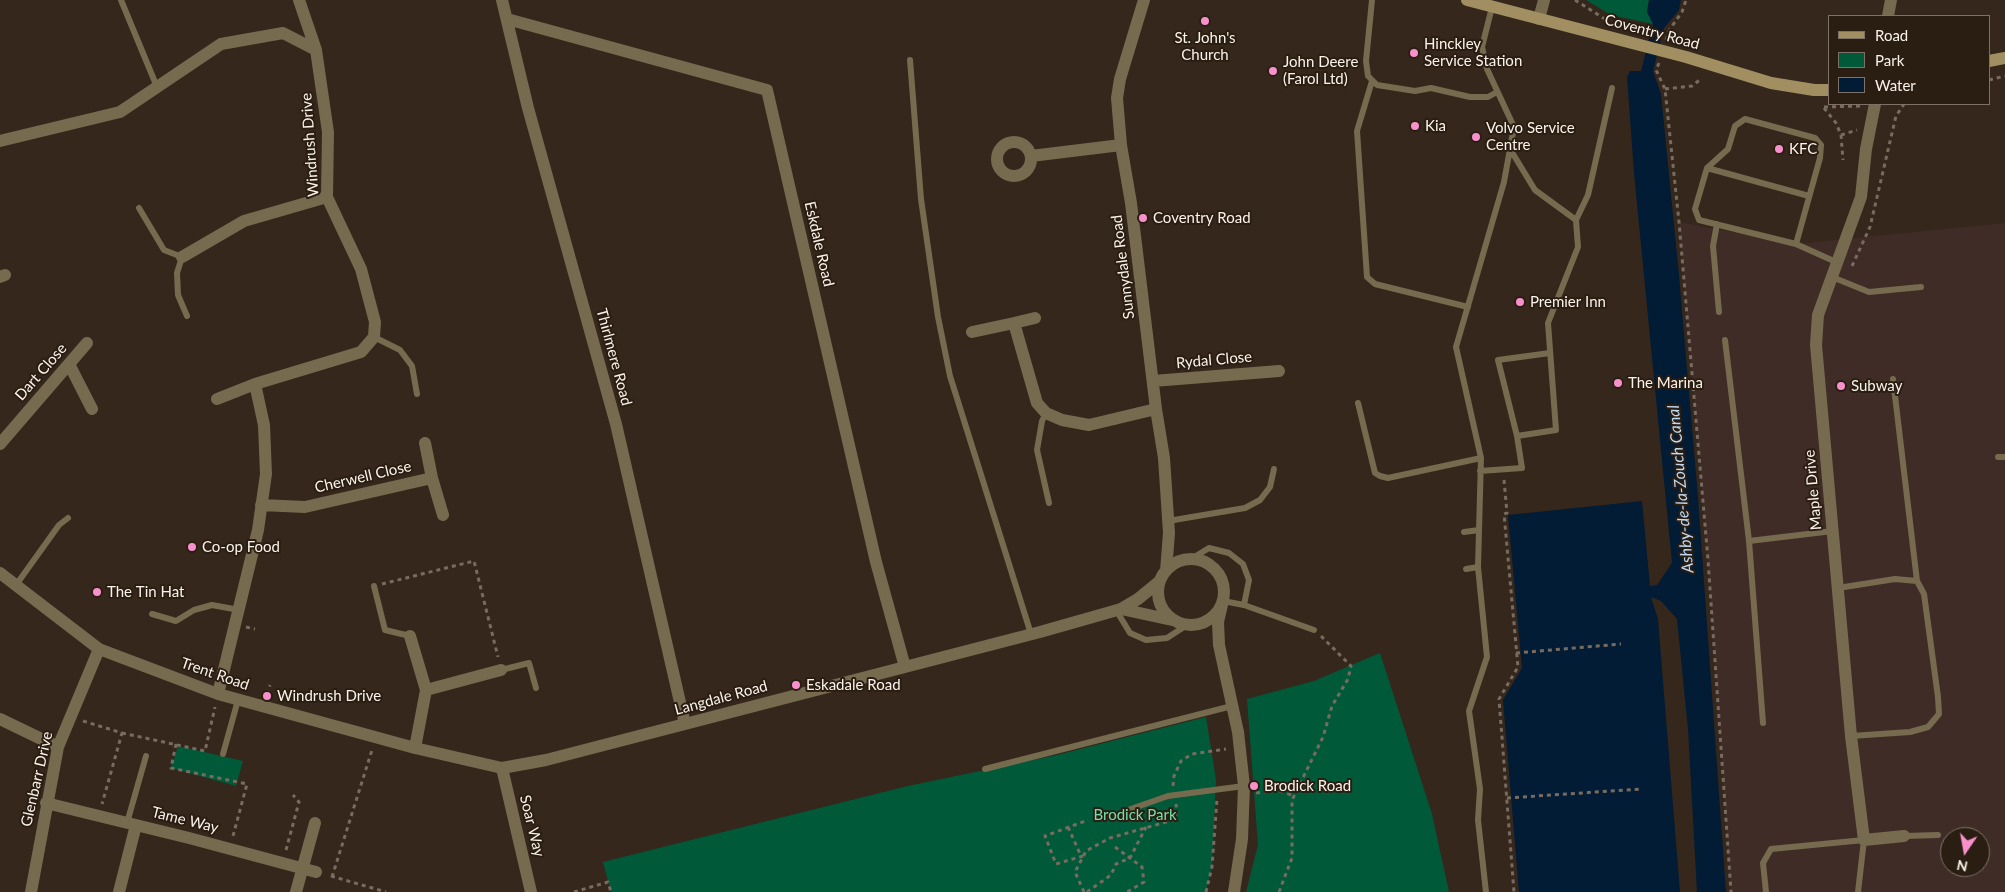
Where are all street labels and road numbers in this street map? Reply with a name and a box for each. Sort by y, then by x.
street label: Coventry Road [1603,11,1701,53]
street label: Windrush Drive [297,92,323,198]
street label: Eskdale Road [800,200,838,288]
street label: Sunnydale Road [1108,214,1138,320]
street label: Thirlmere Road [592,306,636,408]
street label: Dart Close [11,340,71,404]
street label: Rydal Close [1175,348,1253,372]
street label: Maple Drive [1801,449,1825,531]
street label: Cherwell Close [313,457,413,497]
street label: Trent Road [178,654,252,694]
street label: Langdale Road [672,677,770,719]
street label: Glenbarr Drive [17,730,57,828]
street label: Soar Way [516,793,548,859]
street label: Tame Way [150,803,220,837]

